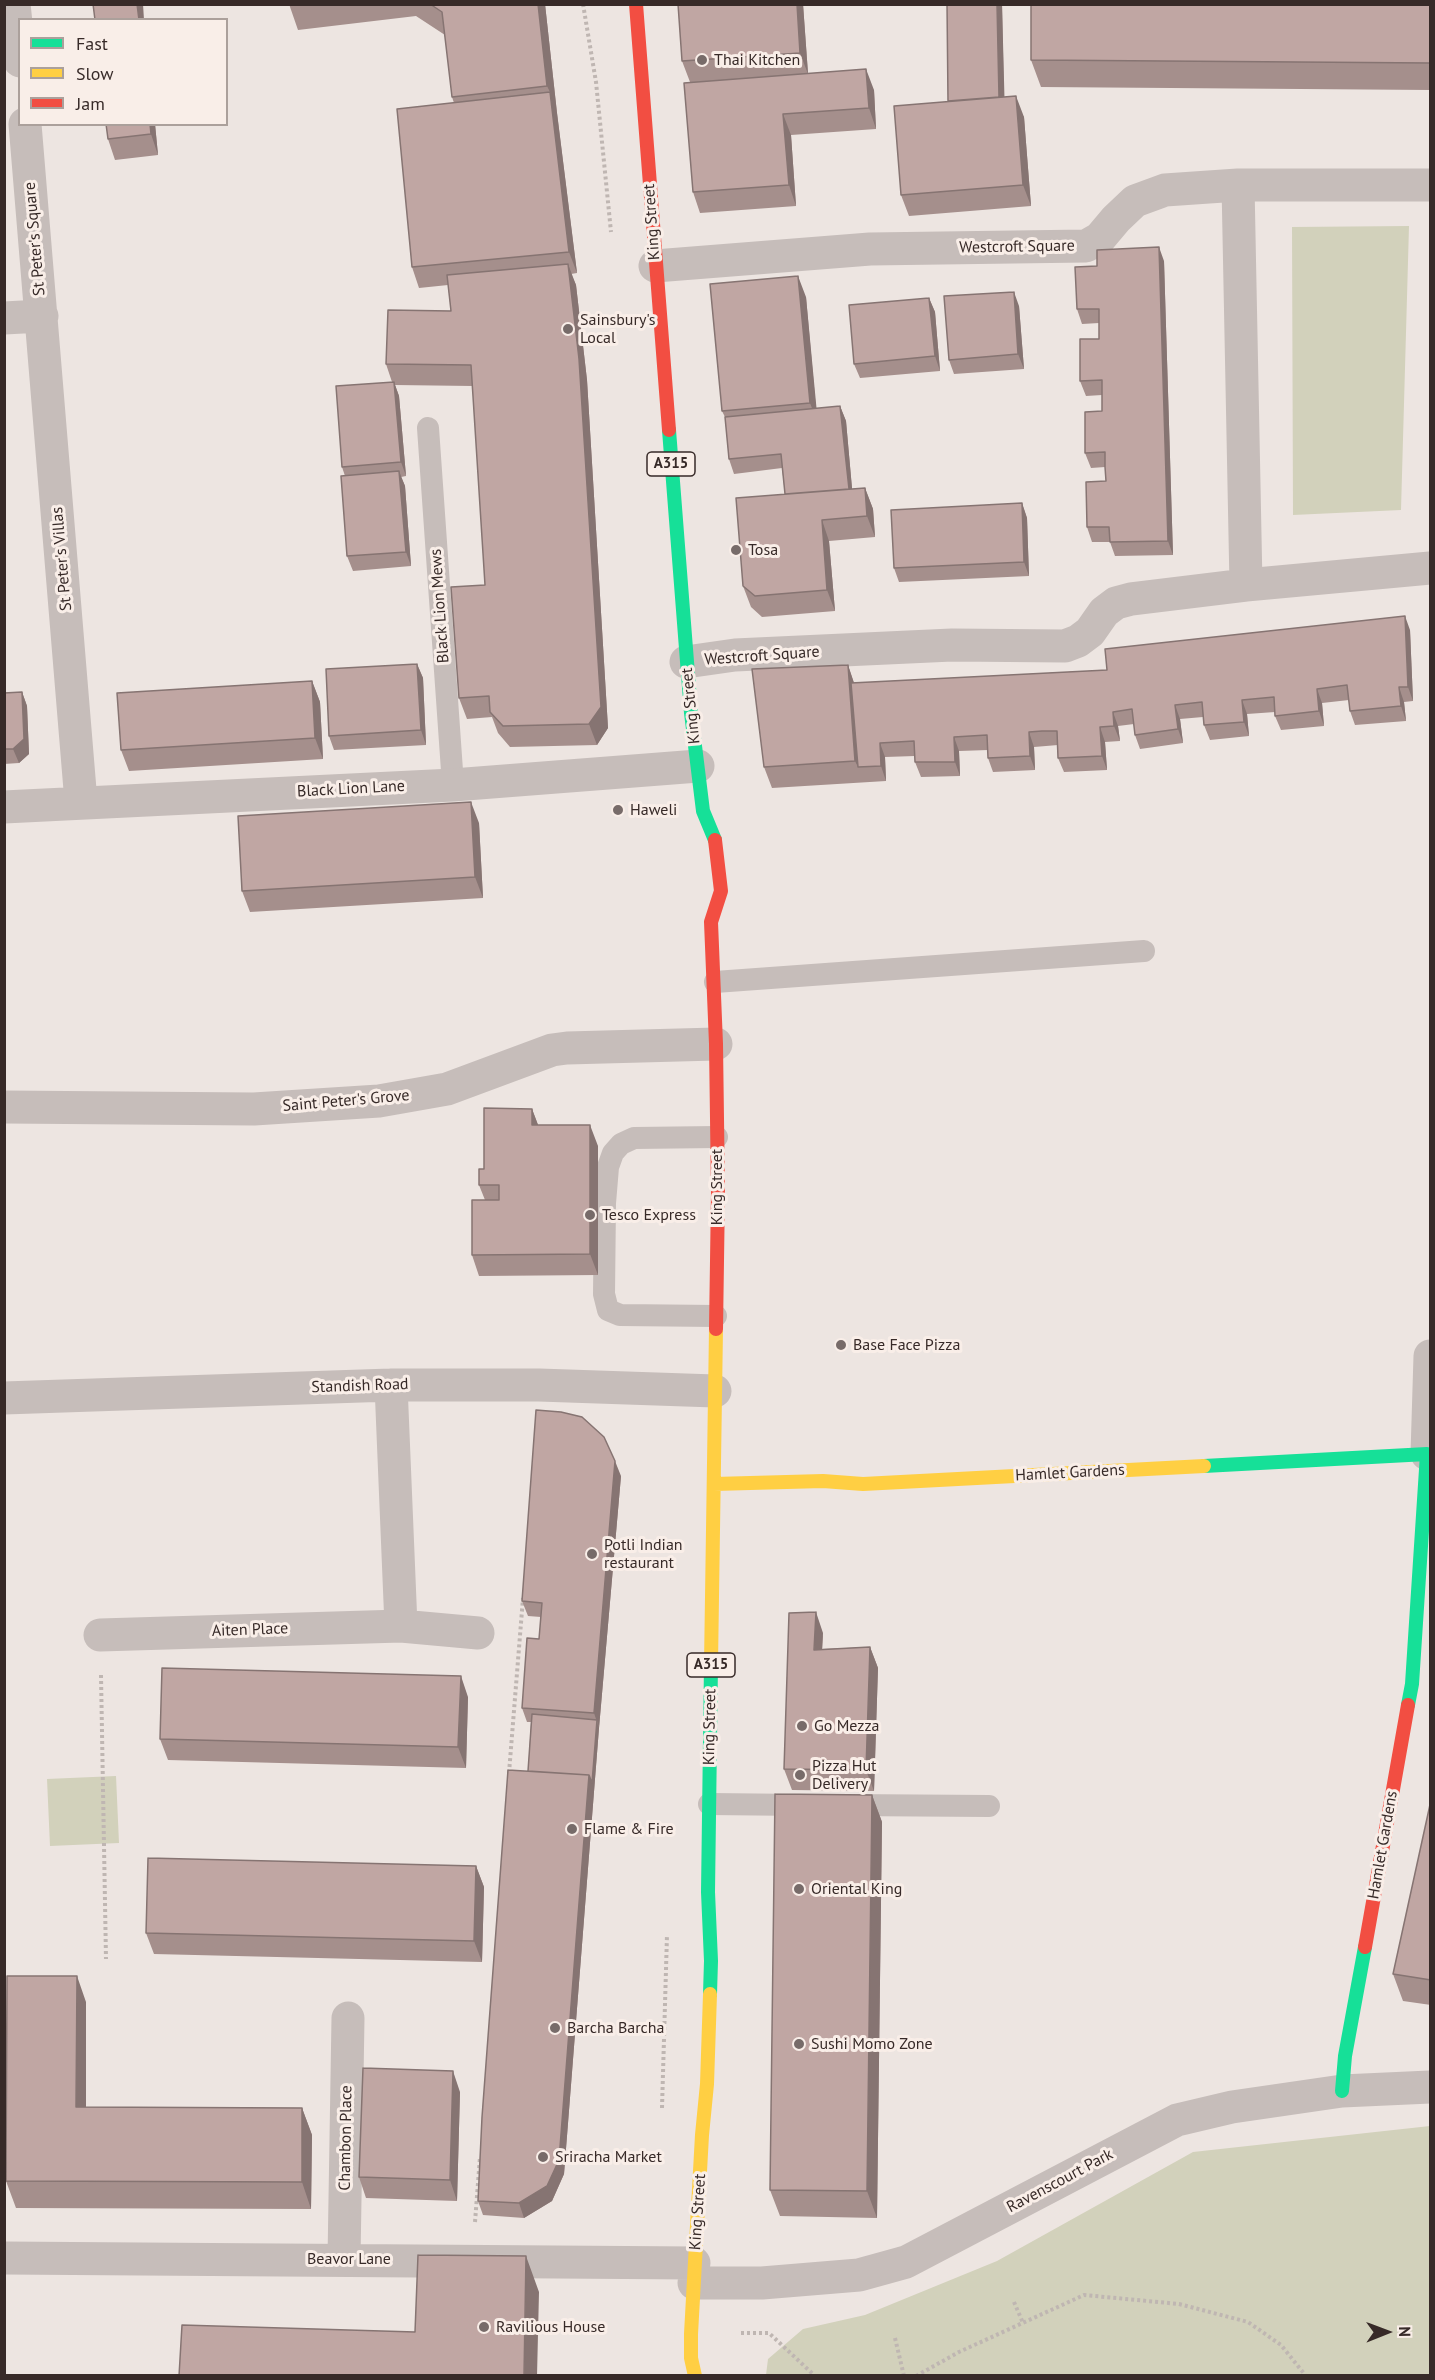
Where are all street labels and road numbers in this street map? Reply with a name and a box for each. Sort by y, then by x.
street label: St Peter's Square [20,181,50,297]
street label: King Street [640,183,664,261]
street label: Westcroft Square [959,236,1075,258]
road number: A315 [647,452,695,476]
street label: St Peter's Villas [48,506,76,612]
street label: Black Lion Mews [426,548,454,664]
street label: Westcroft Square [704,642,820,670]
street label: King Street [677,667,705,745]
street label: Black Lion Lane [297,777,405,801]
street label: Saint Peter's Grove [282,1086,410,1116]
street label: King Street [707,1149,727,1225]
street label: Standish Road [311,1375,409,1397]
street label: Hamlet Gardens [1015,1461,1125,1485]
street label: Aiten Place [211,1619,289,1641]
road number: A315 [687,1653,735,1677]
street label: King Street [700,1689,720,1765]
street label: Hamlet Gardens [1364,1789,1402,1901]
street label: Chambon Place [335,2085,357,2191]
street label: Ravenscourt Park [1004,2145,1116,2217]
street label: King Street [686,2173,710,2251]
street label: Beavor Lane [307,2249,391,2269]

